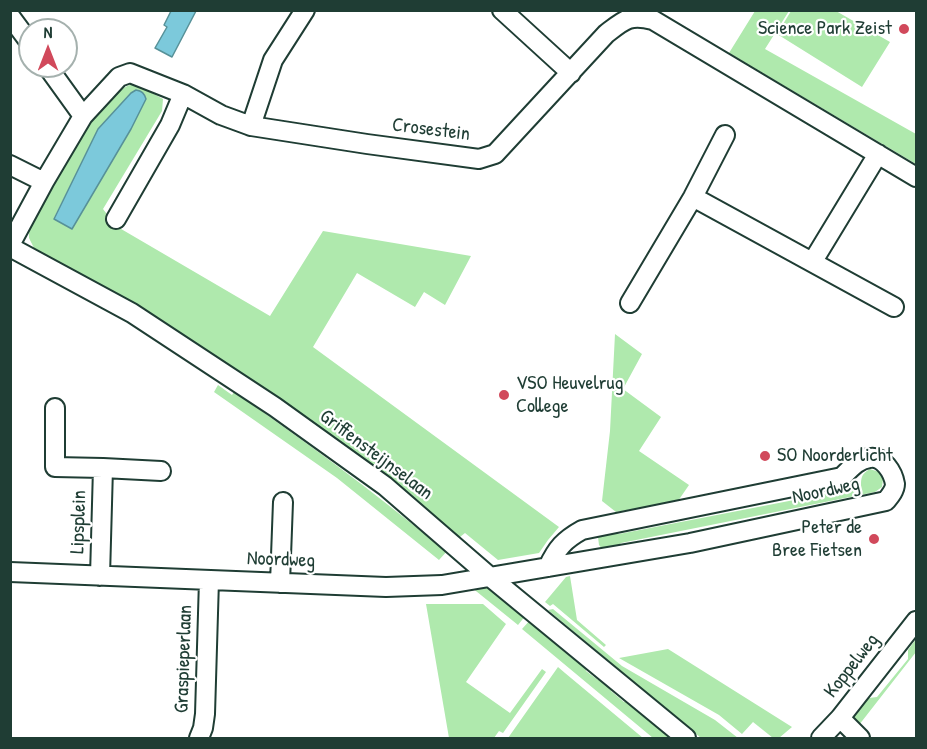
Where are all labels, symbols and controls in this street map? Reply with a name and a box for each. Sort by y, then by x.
place label: Science Park Zeist [758,17,892,41]
north arrow [18,18,78,78]
text: N [44,21,52,43]
marker: Science Park Zeist [897,22,911,36]
street label: Crosestein [391,113,471,147]
place label: VSO Heuvelrug College [516,372,623,419]
marker: VSO Heuvelrug College [497,388,511,402]
street label: Griffensteijnselaan [315,405,437,505]
place label: SO Noorderlicht [777,444,893,468]
marker: SO Noorderlicht [758,449,772,463]
street label: Noordweg [790,472,862,510]
street label: Lipsplein [66,490,92,554]
place label: Peter de Bree Fietsen [772,516,862,563]
marker: Peter de Bree Fietsen [867,532,881,546]
street label: Noordweg [246,547,316,573]
street label: Graspieperlaan [170,605,198,713]
street label: Koppelweg [819,629,885,703]

